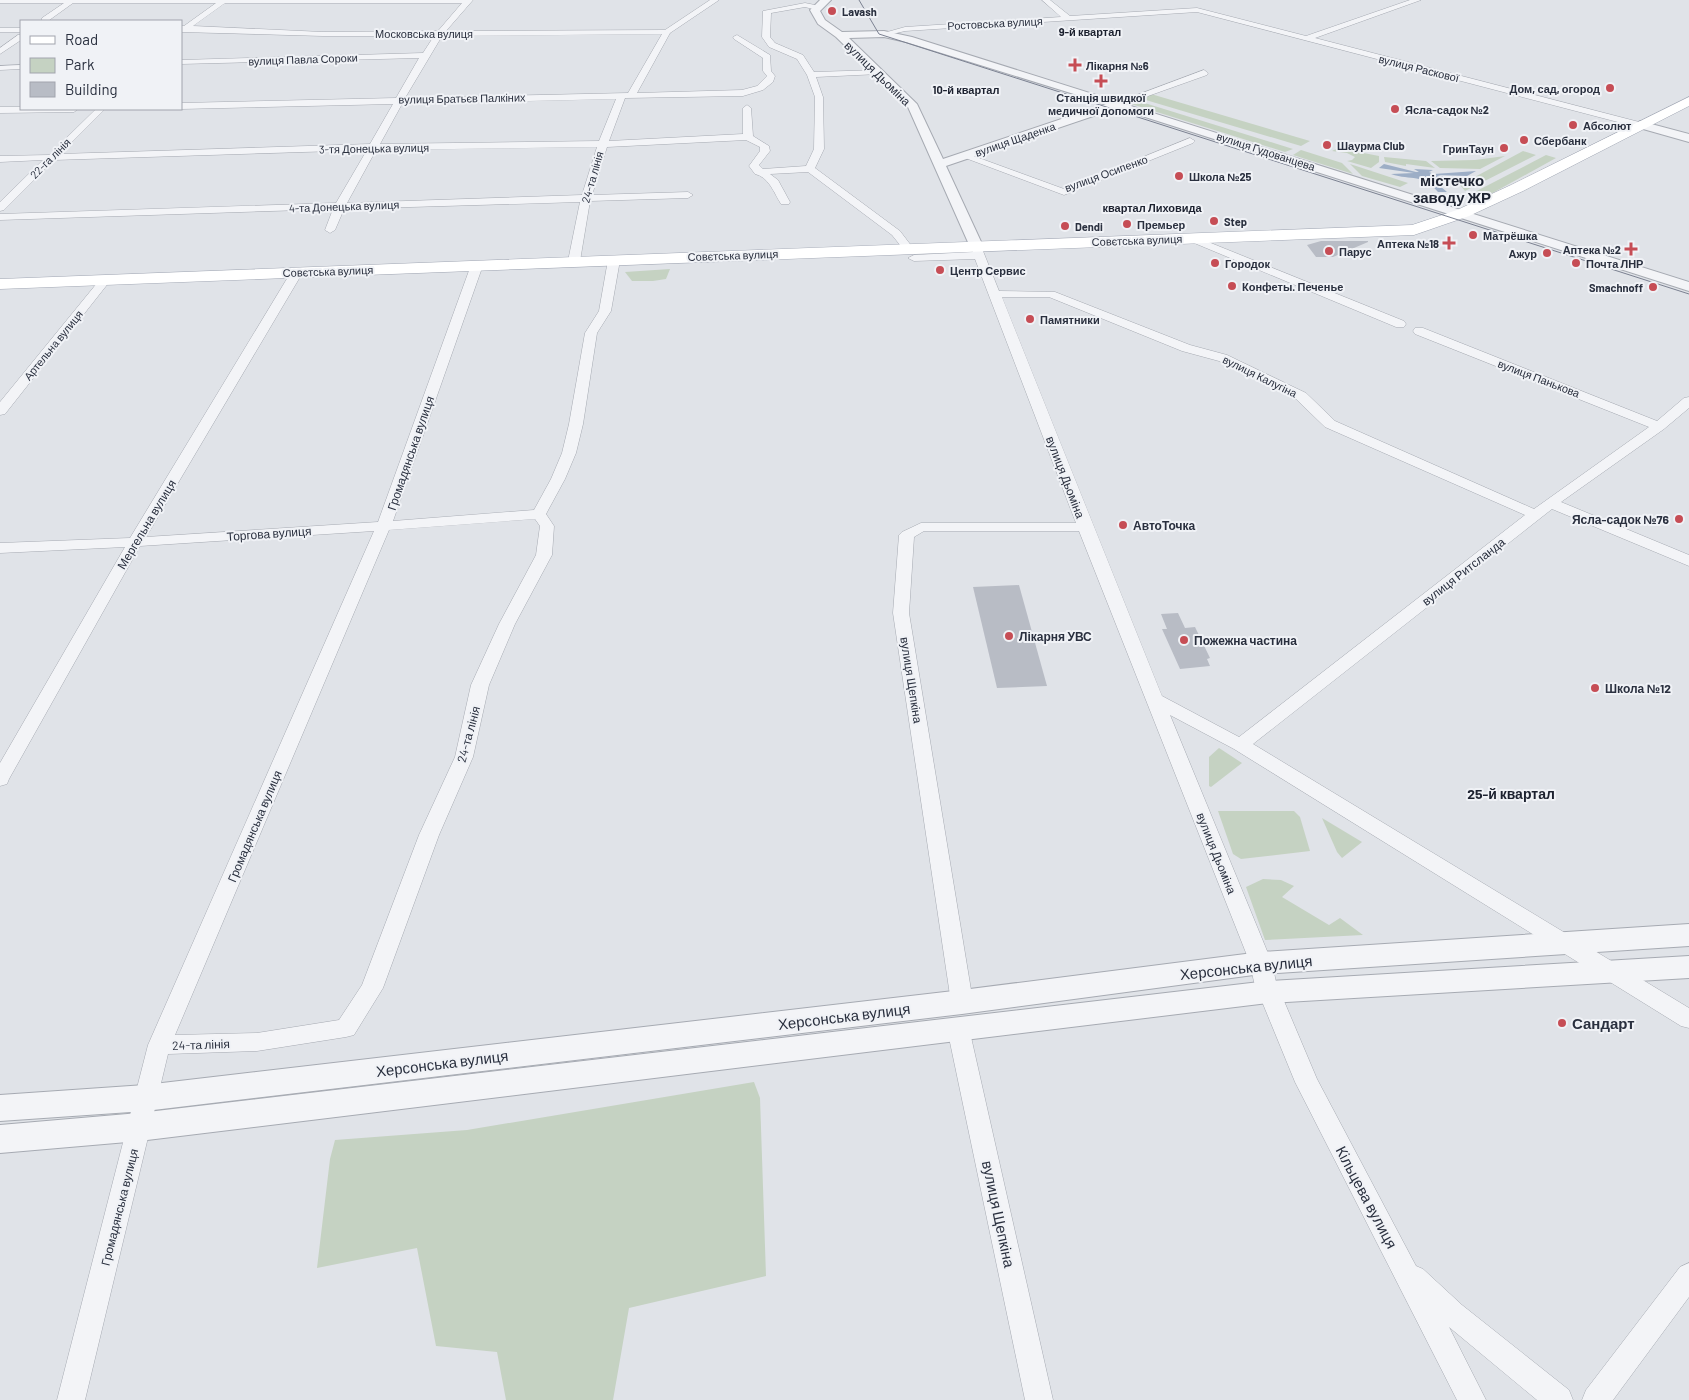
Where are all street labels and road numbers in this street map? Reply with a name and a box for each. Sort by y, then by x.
street label: Ростовська вулиця [947,14,1043,32]
street label: Московська вулиця [375,27,473,40]
street label: вулиця Дьоміна [841,38,914,109]
street label: вулиця Павла Сороки [248,51,358,67]
street label: вулиця Раскової [1377,52,1461,84]
street label: вулиця Братьєв Палкіних [398,90,526,106]
street label: вулиця Щаденка [973,119,1058,159]
street label: вулиця Гудованцева [1215,129,1318,173]
street label: 22-га лінія [27,135,73,181]
street label: 3-тя Донецька вулиця [319,141,429,155]
street label: 24-та лінія [578,150,606,204]
street label: вулиця Осипенко [1063,152,1149,194]
street label: 4-та Донецька вулиця [289,198,400,214]
street label: Совєтська вулиця [1091,232,1183,248]
street label: Совєтська вулиця [687,247,779,263]
street label: Совєтська вулиця [282,263,374,279]
street label: Артельна вулиця [21,307,85,383]
street label: вулиця Калугіна [1221,352,1300,400]
street label: вулиця Панькова [1496,356,1583,400]
street label: Громадянська вулиця [384,394,437,512]
street label: вулиця Дьоміна [1043,434,1088,521]
street label: Мергельна вулиця [114,477,179,572]
street label: Торгова вулиця [226,523,312,544]
street label: вулиця Ритсланда [1419,534,1508,609]
street label: вулиця Щепкіна [897,636,926,725]
street label: 24-та лінія [454,704,482,764]
street label: Громадянська вулиця [224,768,285,884]
street label: вулиця Дьоміна [1193,810,1240,896]
street label: Херсонська вулиця [1179,951,1313,983]
street label: Херсонська вулиця [777,999,911,1033]
street label: 24-та лінія [172,1036,230,1052]
street label: Херсонська вулиця [375,1046,509,1080]
street label: Кільцева вулиця [1332,1143,1402,1251]
street label: Громадянська вулиця [98,1147,141,1267]
street label: вулиця Щепкіна [979,1159,1019,1270]

